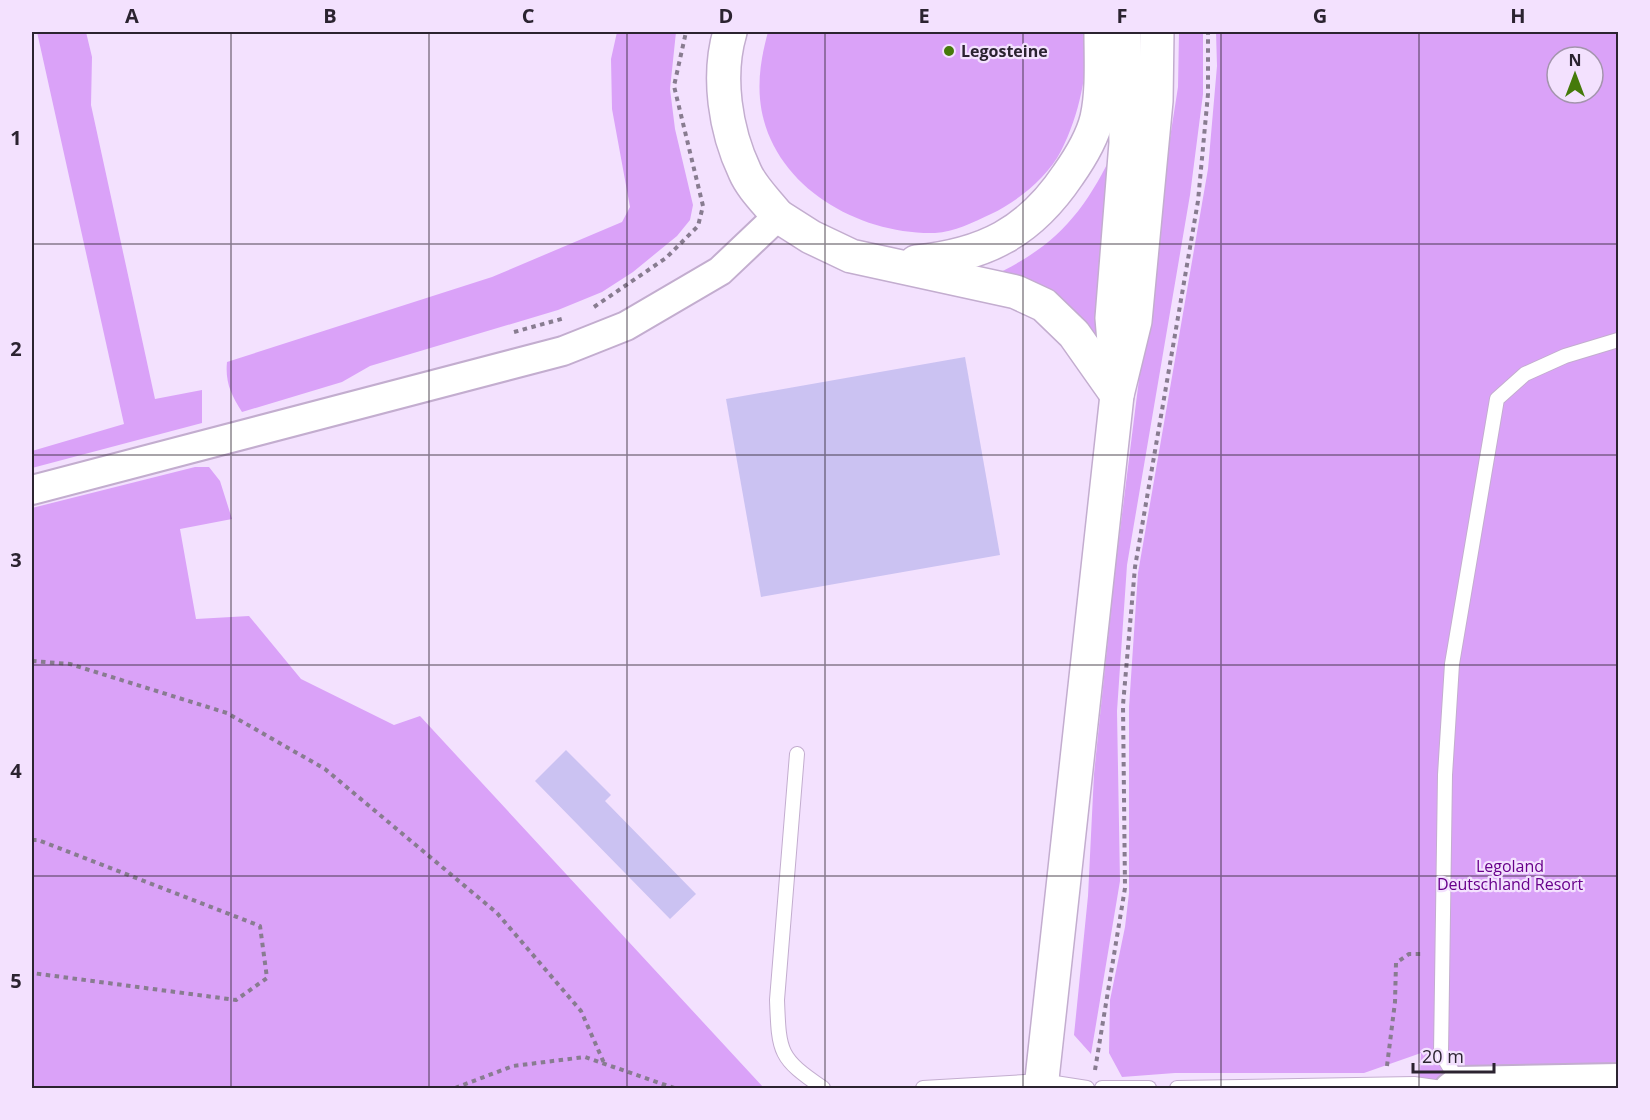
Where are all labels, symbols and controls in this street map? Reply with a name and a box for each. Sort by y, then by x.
text: A [125,2,139,29]
text: B [323,2,337,29]
text: C [522,2,535,29]
text: D [719,2,733,29]
text: E [918,2,930,29]
text: F [1117,2,1127,29]
text: G [1313,2,1327,29]
text: H [1510,2,1526,29]
place label: Legosteine [961,40,1048,62]
marker: Legosteine [942,44,956,58]
north arrow [1545,45,1605,105]
text: N [1568,49,1582,71]
text: 1 [10,124,22,151]
text: 2 [10,335,22,362]
text: 3 [10,546,22,573]
text: 4 [10,757,22,784]
park label: Legoland Deutschland Resort [1437,855,1583,895]
text: 5 [10,967,22,994]
scale bar [1413,1036,1494,1074]
text: 20 m [1422,1044,1464,1068]

